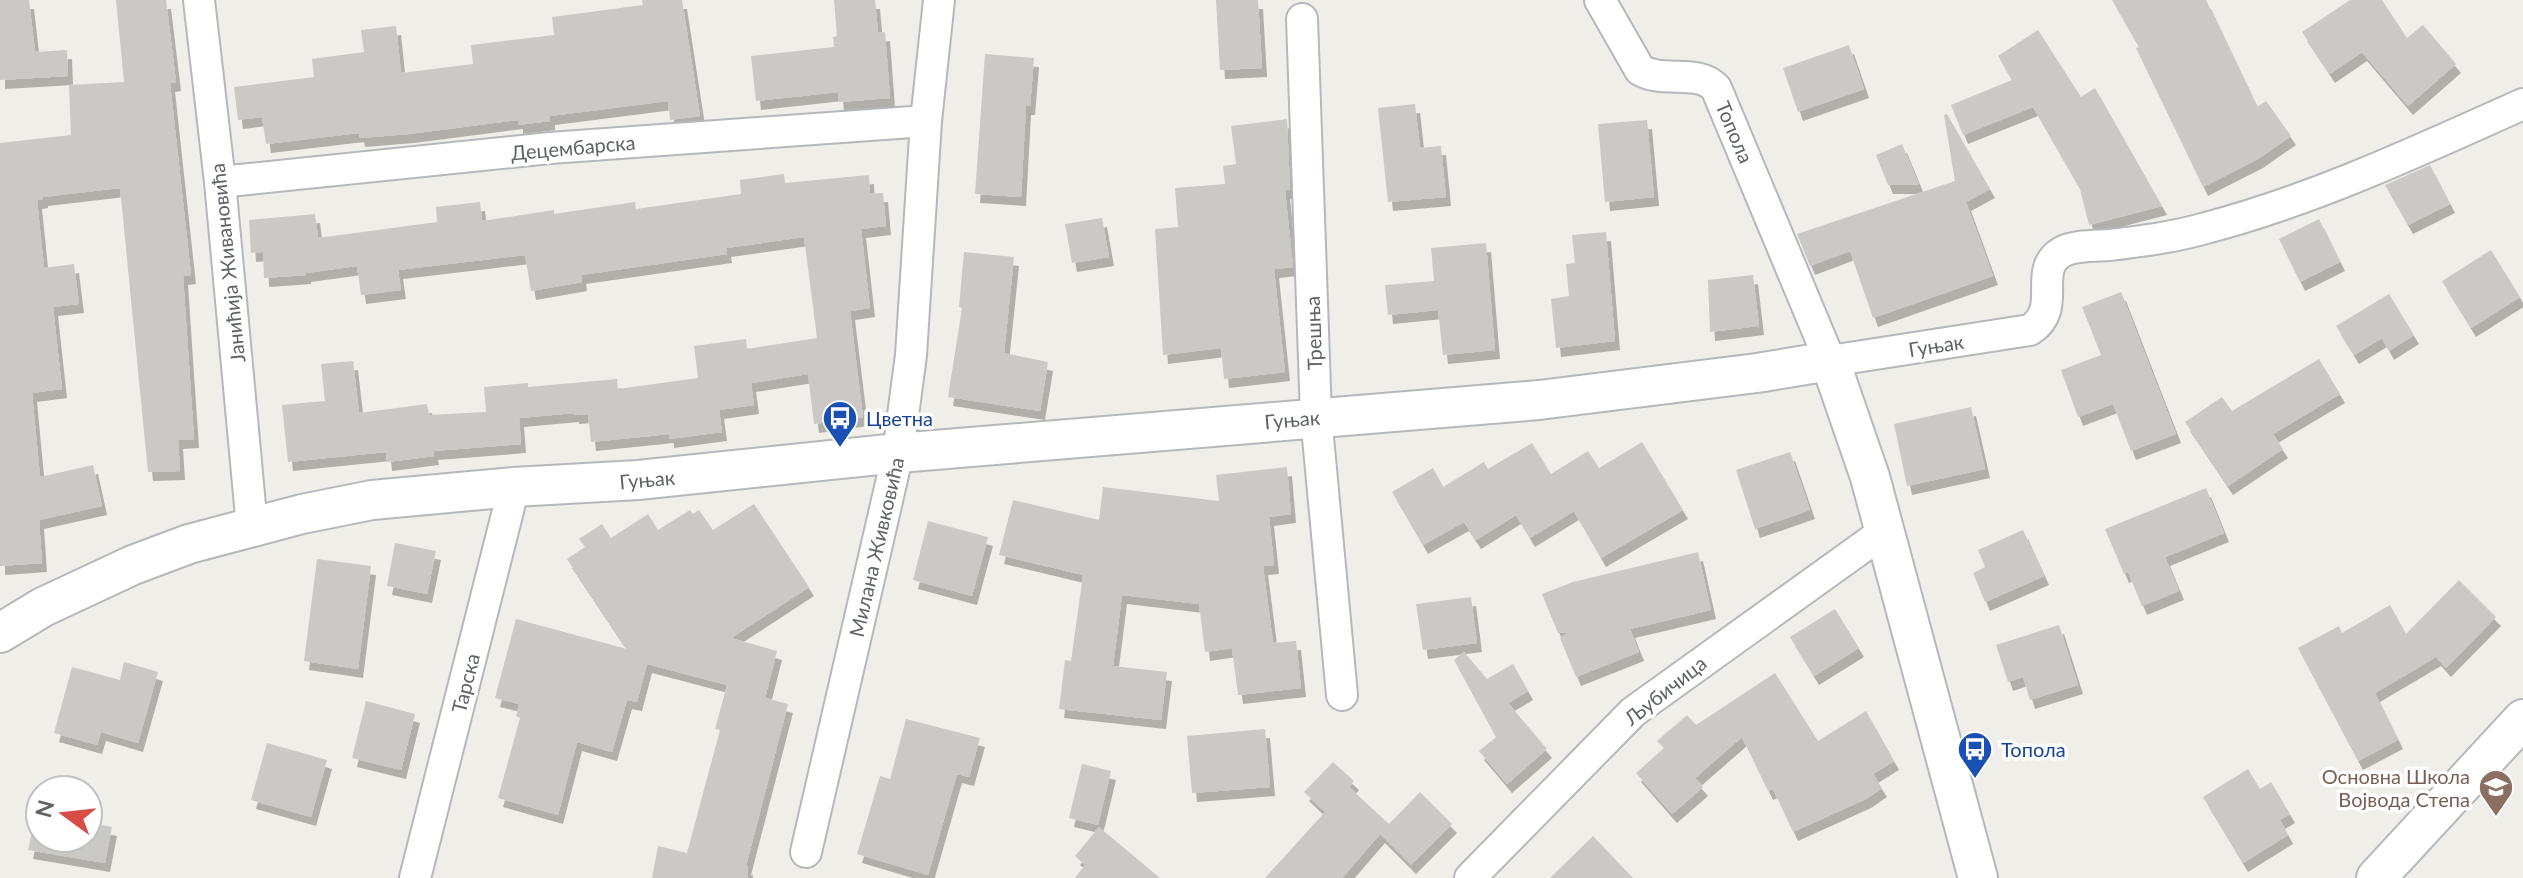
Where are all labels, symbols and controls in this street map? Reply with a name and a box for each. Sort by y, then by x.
street label: Топола [1711,98,1759,166]
street label: Децембарска [510,130,636,164]
street label: Јанићија Живановића [205,162,249,364]
street label: Трешња [1300,296,1326,370]
street label: Гуњак [1907,329,1966,361]
bus stop icon: Цветна [821,399,859,449]
street label: Гуњак [1263,405,1321,433]
place label: Цветна [866,406,933,430]
street label: Милана Живковића [844,455,908,639]
street label: Гуњак [618,465,676,493]
street label: Љубичица [1618,650,1711,730]
street label: Тарска [446,651,484,715]
bus stop icon: Топола [1956,730,1994,780]
place label: Топола [2001,737,2066,761]
place label: Основна Школа Војвода Степа [2322,764,2470,811]
school or university icon: Основна Школа Војвода Степа [2477,768,2515,818]
north arrow [24,774,104,854]
text: N [29,797,59,820]

